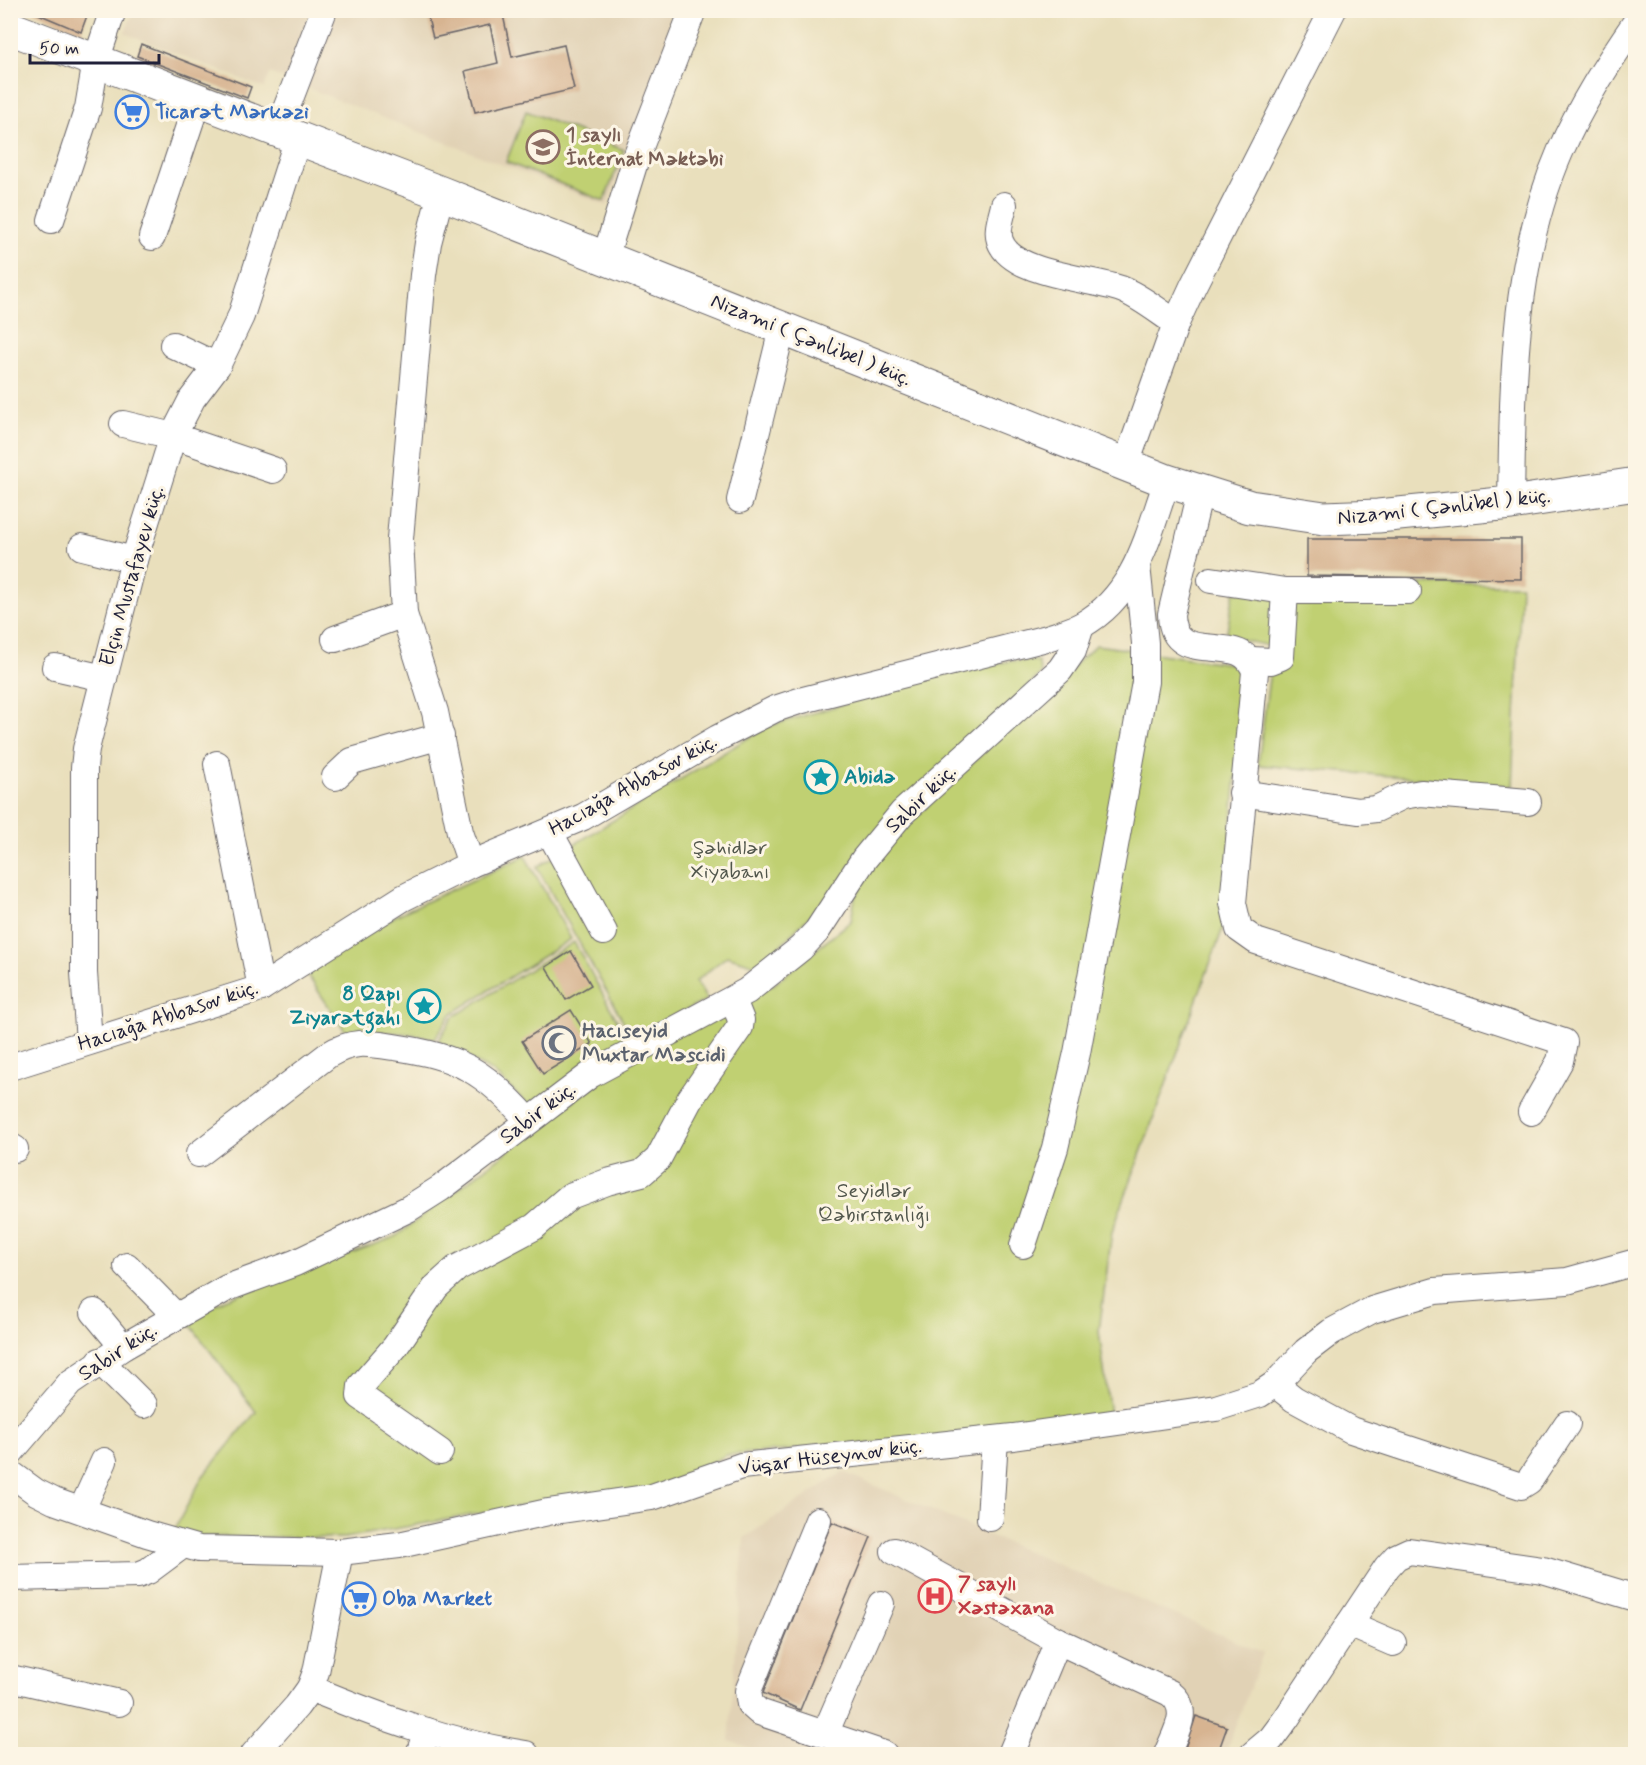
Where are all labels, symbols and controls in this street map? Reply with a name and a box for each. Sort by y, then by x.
scale bar [30,27,159,65]
text: 50 m [39,37,79,61]
supermarket icon: Ticarət Mərkəzi [114,94,150,130]
place label: Ticarət Mərkəzi [155,98,309,126]
place label: 1 saylı İnternat Məktəbi [566,121,724,173]
school or university icon: 1 saylı İnternat Məktəbi [525,129,561,165]
street label: Nizami ( Çənlibel ) küç. [706,287,916,393]
street label: Elçin Mustafayev küç. [93,482,171,670]
street label: Nizami ( Çənlibel ) küç. [1336,482,1552,532]
street label: Hacıağa Abbasov küç. [544,727,722,843]
street label: Sabir küç. [879,758,963,840]
place icon: Abidə [803,759,839,795]
place label: Abidə [844,763,896,791]
park label: Şəhidlər Xiyabanı [690,834,770,886]
street label: Hacıağa Abbasov küç. [74,974,262,1058]
place label: 8 Qapı Ziyarətgahı [289,980,401,1034]
place icon: 8 Qapı Ziyarətgahı [406,988,442,1024]
place label: Hacıseyid Muxtar Məscidi [582,1017,726,1069]
mosque icon: Hacıseyid Muxtar Məscidi [541,1025,577,1061]
street label: Sabir küç. [494,1075,582,1151]
park label: Seyidlər Qəbirstanlığı [818,1177,930,1229]
street label: Sabir küç. [73,1316,163,1388]
street label: Vüqar Hüseynov küç. [736,1432,924,1482]
place label: 7 saylı Xəstəxana [958,1570,1054,1622]
hospital icon: 7 saylı Xəstəxana [917,1578,953,1614]
supermarket icon: Oba Market [341,1581,377,1617]
place label: Oba Market [382,1585,492,1613]

